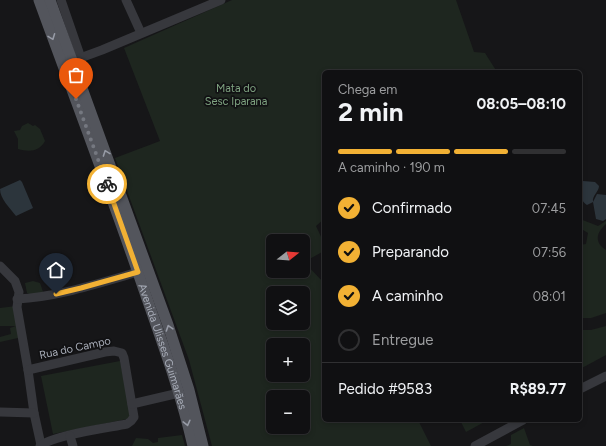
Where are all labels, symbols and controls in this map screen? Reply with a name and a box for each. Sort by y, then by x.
one-way arrow [48,33,56,40]
pin [59,58,93,99]
icon: bag [65,64,87,86]
park label: Mata do Sesc Iparana [205,82,267,108]
text: Chega em [338,82,397,97]
text: 08:05–08:10 [476,95,566,113]
text: 2 min [338,96,404,128]
one-way arrow [103,149,111,156]
text: A caminho · 190 m [338,160,445,175]
courier [87,164,127,204]
icon: bike [96,173,118,195]
icon: check [338,197,360,219]
text: Confirmado [372,199,452,217]
text: 07:45 [532,201,566,216]
north arrow [266,234,310,278]
map controls [266,234,310,434]
icon: check [338,241,360,263]
text: Preparando [372,243,449,261]
text: 07:56 [533,245,566,260]
pin [39,253,73,294]
icon: home [45,259,67,281]
street label: Avenida Ulisses Guimarães [136,282,190,411]
icon: check [338,285,360,307]
button: layers [266,286,310,330]
text: A caminho [372,287,443,305]
text: 08:01 [533,289,566,304]
one-way arrow [165,324,174,331]
text: Entregue [372,331,434,349]
street label: Rua do Campo [38,334,112,362]
button: + [266,338,310,382]
text: Pedido #9583 [338,380,432,398]
text: R$89.77 [510,380,566,398]
button: − [266,390,310,434]
one-way arrow [183,420,191,427]

